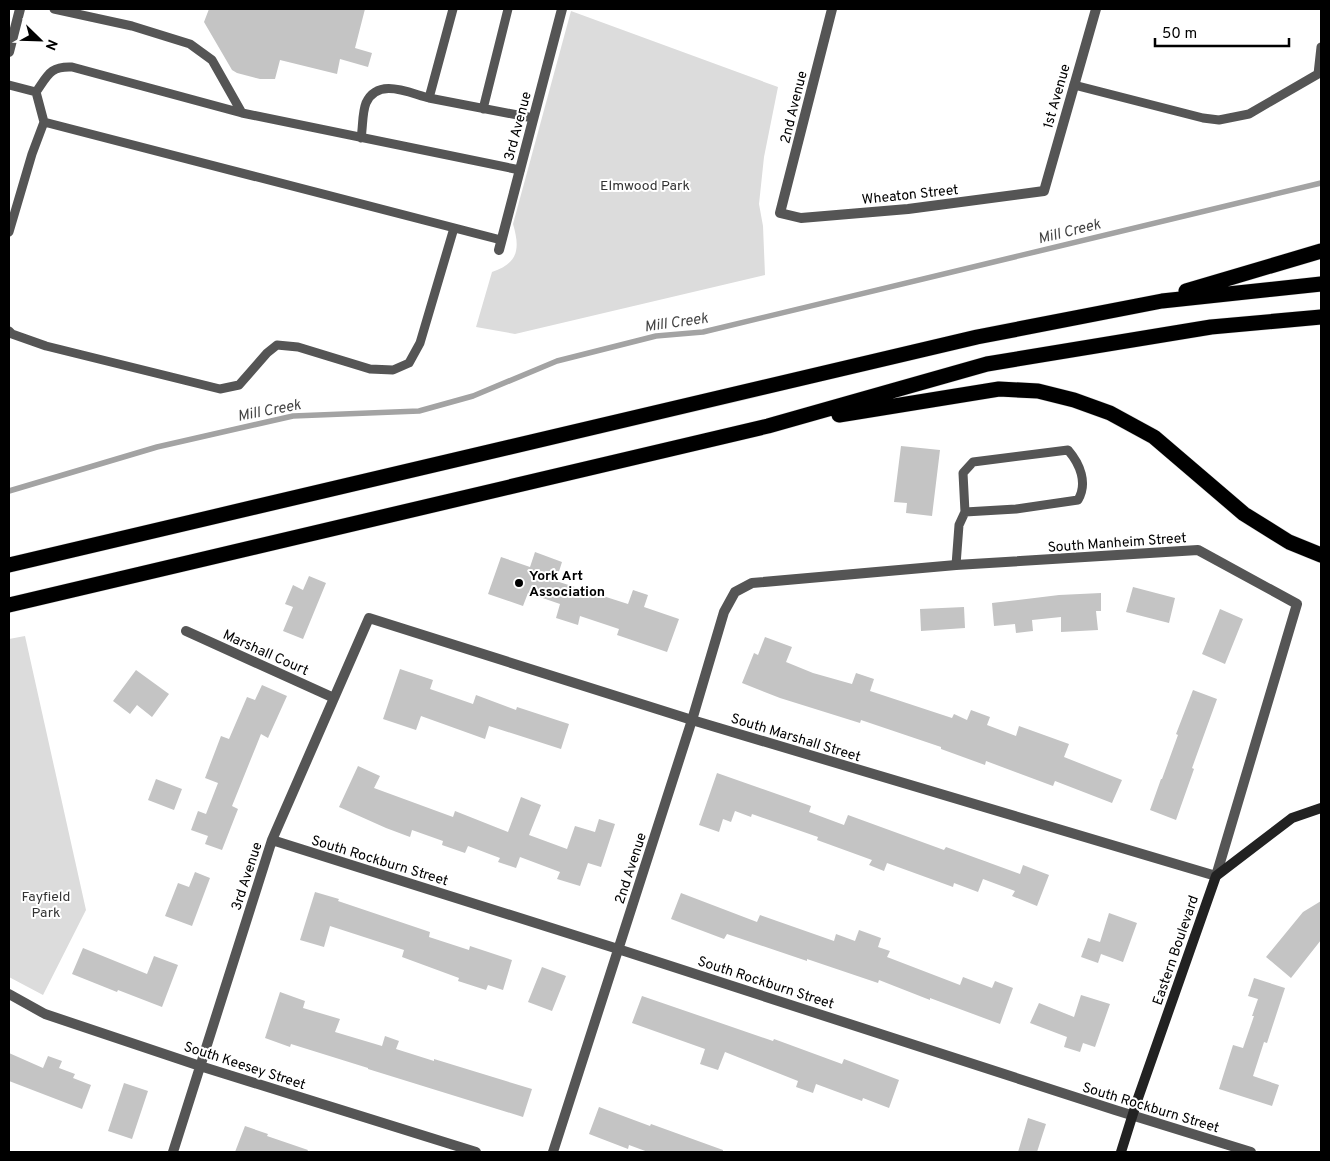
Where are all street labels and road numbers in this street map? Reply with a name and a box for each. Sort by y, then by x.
street label: 1st Avenue [1040,62,1075,131]
street label: 2nd Avenue [777,69,812,145]
street label: 3rd Avenue [501,90,536,163]
street label: Wheaton Street [861,182,959,209]
street label: South Manheim Street [1047,530,1187,557]
street label: Marshall Court [220,627,311,680]
street label: South Marshall Street [729,711,862,766]
street label: 2nd Avenue [612,831,651,906]
street label: South Rockburn Street [309,832,450,890]
street label: 3rd Avenue [228,840,266,913]
street label: Eastern Boulevard [1150,893,1203,1008]
street label: South Rockburn Street [695,953,836,1014]
street label: South Keesey Street [182,1039,308,1094]
street label: South Rockburn Street [1080,1079,1221,1137]

